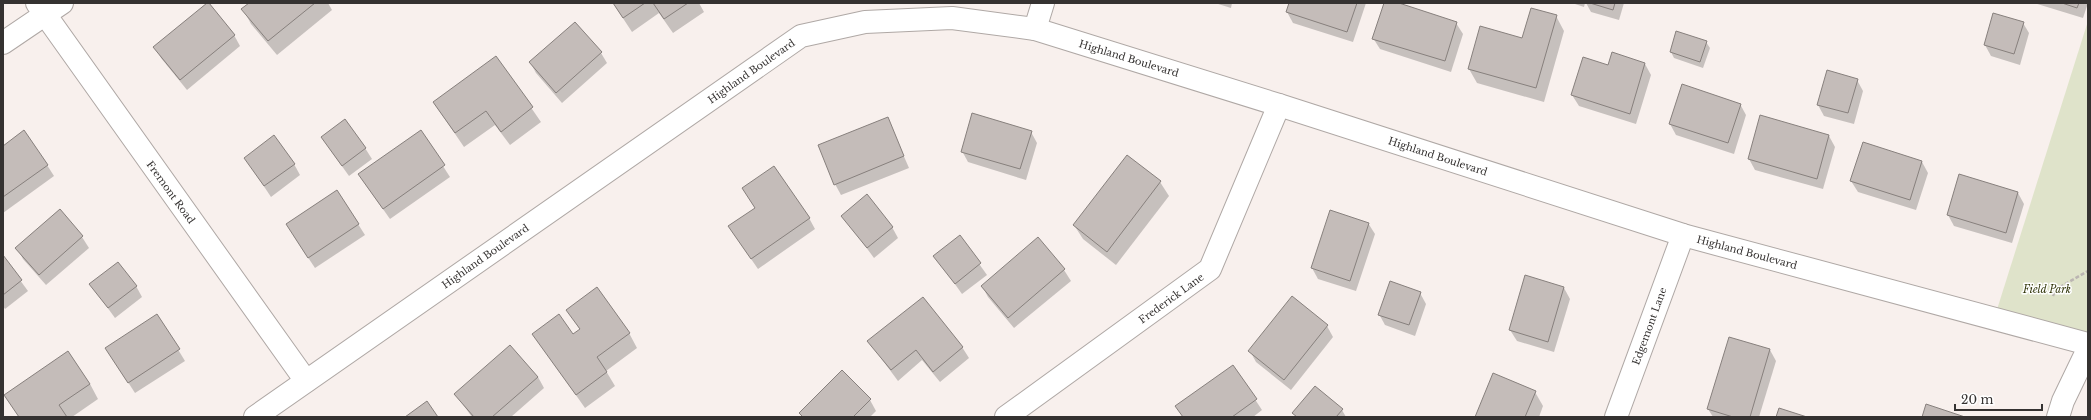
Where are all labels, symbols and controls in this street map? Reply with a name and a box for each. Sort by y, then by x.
street label: Highland Boulevard [705,36,798,106]
street label: Highland Boulevard [1077,37,1180,80]
street label: Highland Boulevard [1387,134,1489,179]
street label: Fremont Road [143,158,198,226]
street label: Highland Boulevard [439,221,532,291]
street label: Highland Boulevard [1695,233,1799,272]
street label: Frederick Lane [1136,270,1207,326]
park label: Field Park [2022,283,2071,296]
street label: Edgemont Lane [1629,285,1670,367]
scale bar [1955,386,2042,412]
text: 20 m [1961,392,1993,407]

